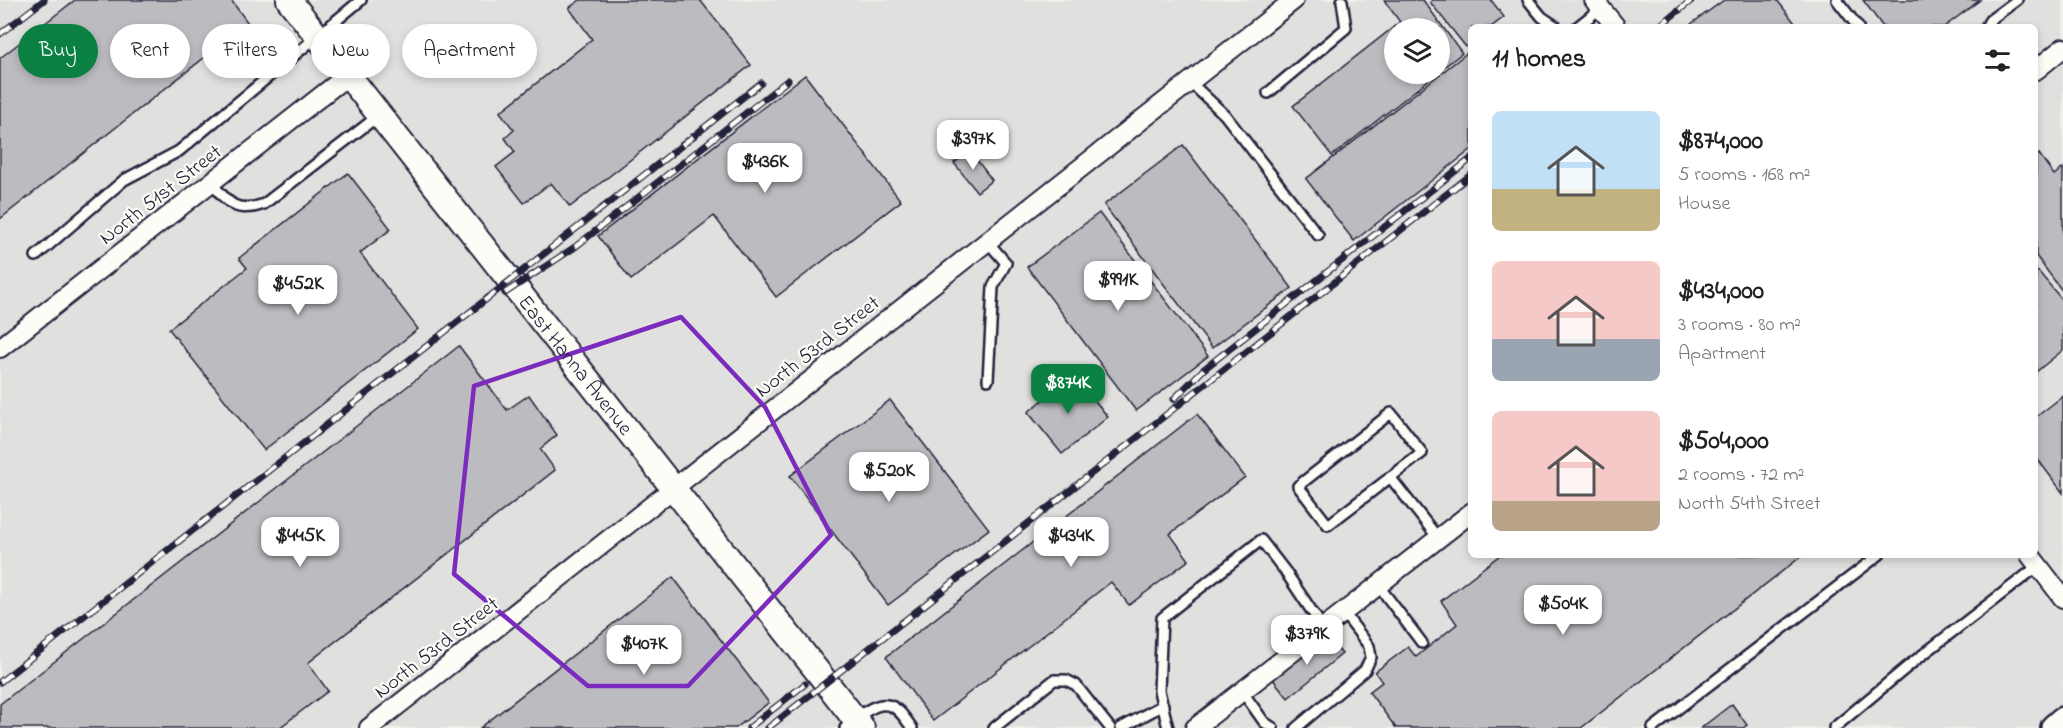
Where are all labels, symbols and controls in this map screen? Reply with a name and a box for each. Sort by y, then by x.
map controls [1384,18,1450,84]
button: layers [1384,18,1450,84]
chip: Buy [18,24,98,78]
chip: Rent [110,24,190,78]
chip: Filters [202,24,299,78]
chip: New [311,24,390,78]
chip: Apartment [402,24,537,78]
text: 11 homes [1492,41,1586,79]
icon: filters [1981,44,2014,77]
pin: $397K [931,120,1015,171]
text: $874,000 [1678,123,1763,161]
text: $397K [951,125,995,154]
icon: home [1540,135,1612,207]
street label: North 51st Street [93,138,229,253]
pin: $436K [723,143,807,194]
text: $436K [741,148,789,177]
text: 5 rooms · 168 m² [1678,161,1811,190]
text: House [1678,190,1731,219]
pin: $991K [1076,261,1160,312]
pin: $452K [256,265,340,316]
text: $991K [1098,266,1138,295]
text: $452K [272,270,324,299]
text: $434,000 [1678,273,1764,311]
icon: home [1540,285,1612,357]
street label: East Hanna Avenue [510,289,639,443]
street label: North 53rd Street [749,289,887,406]
text: 3 rooms · 80 m² [1678,311,1801,340]
text: Apartment [1678,340,1766,369]
pin: $874K [1026,364,1110,415]
text: $874K [1045,369,1091,398]
text: $504,000 [1678,423,1769,461]
icon: home [1540,435,1612,507]
pin: $520K [847,452,931,503]
text: $520K [863,457,915,486]
text: 2 rooms · 72 m² [1678,461,1805,490]
text: North 54th Street [1678,490,1821,519]
pin: $445K [258,517,342,568]
pin: $434K [1029,517,1113,568]
text: $445K [275,522,325,551]
text: $434K [1048,522,1094,551]
pin: $504K [1521,585,1605,636]
street label: North 53rd Street [368,590,506,707]
text: $504K [1538,590,1588,619]
pin: $379K [1265,615,1349,666]
text: $379K [1285,620,1329,649]
pin: $407K [602,625,686,676]
text: $407K [621,630,667,659]

